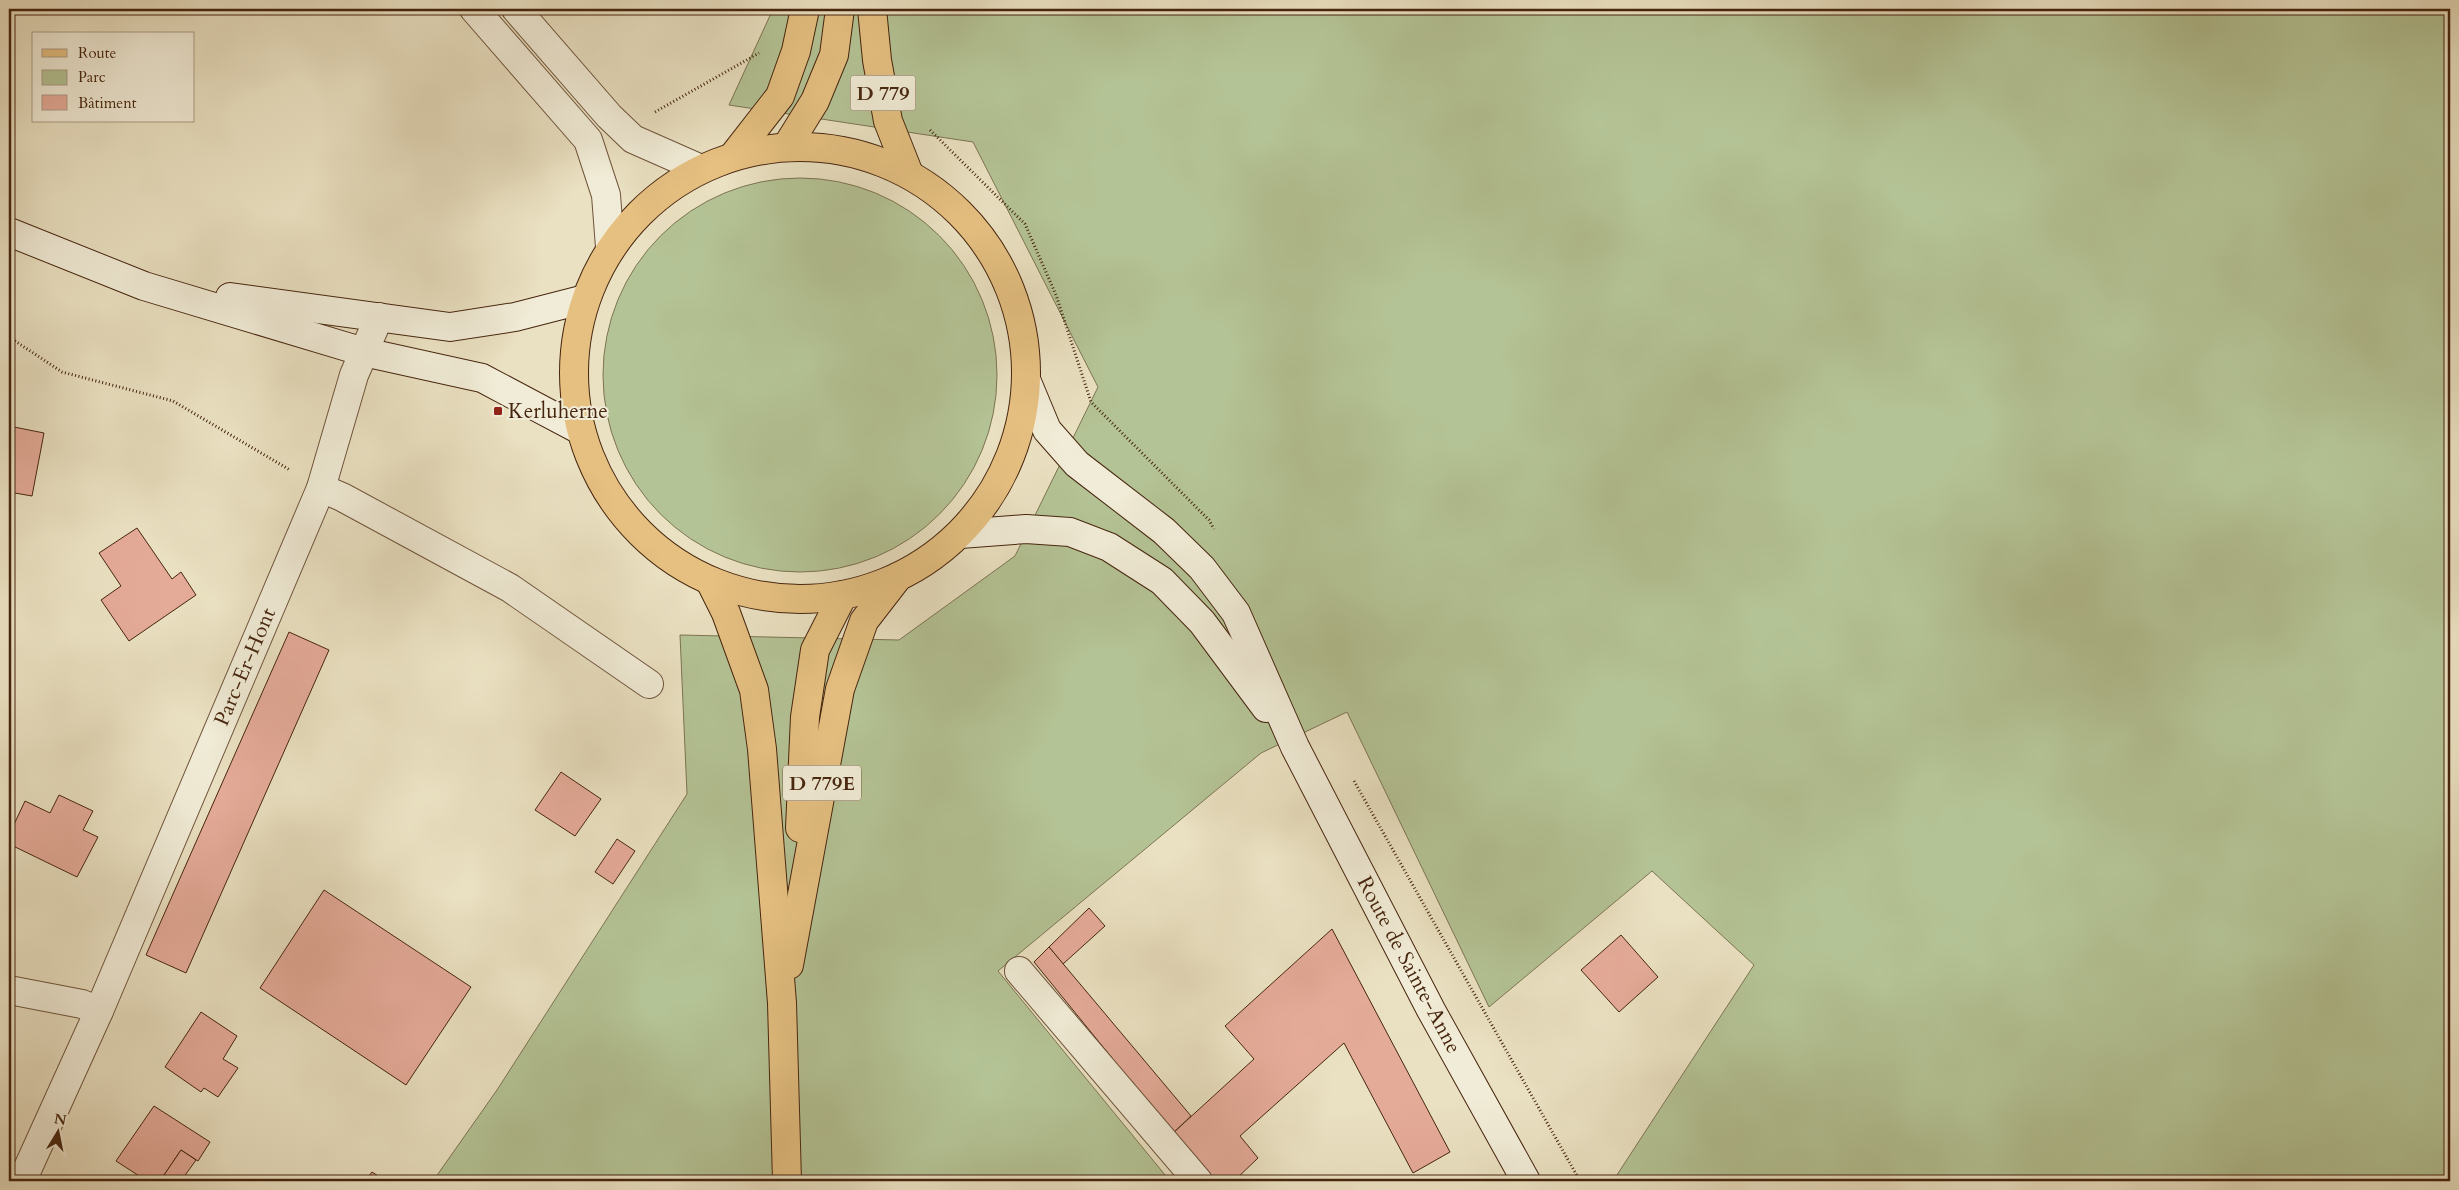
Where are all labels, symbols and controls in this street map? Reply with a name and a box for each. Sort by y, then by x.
legend [32,32,195,122]
text: Route [78,43,116,63]
text: Parc [78,67,106,87]
road number: D 779 [850,76,916,110]
text: Bâtiment [78,93,137,113]
place label: Kerluherne [508,397,608,426]
marker: Kerluherne [492,405,504,417]
street label: Parc-Er-Hont [207,603,283,730]
road number: D 779E [783,766,861,800]
street label: Route de Sainte-Anne [1350,871,1468,1059]
north arrow [32,1108,82,1158]
text: N [53,1109,68,1130]

